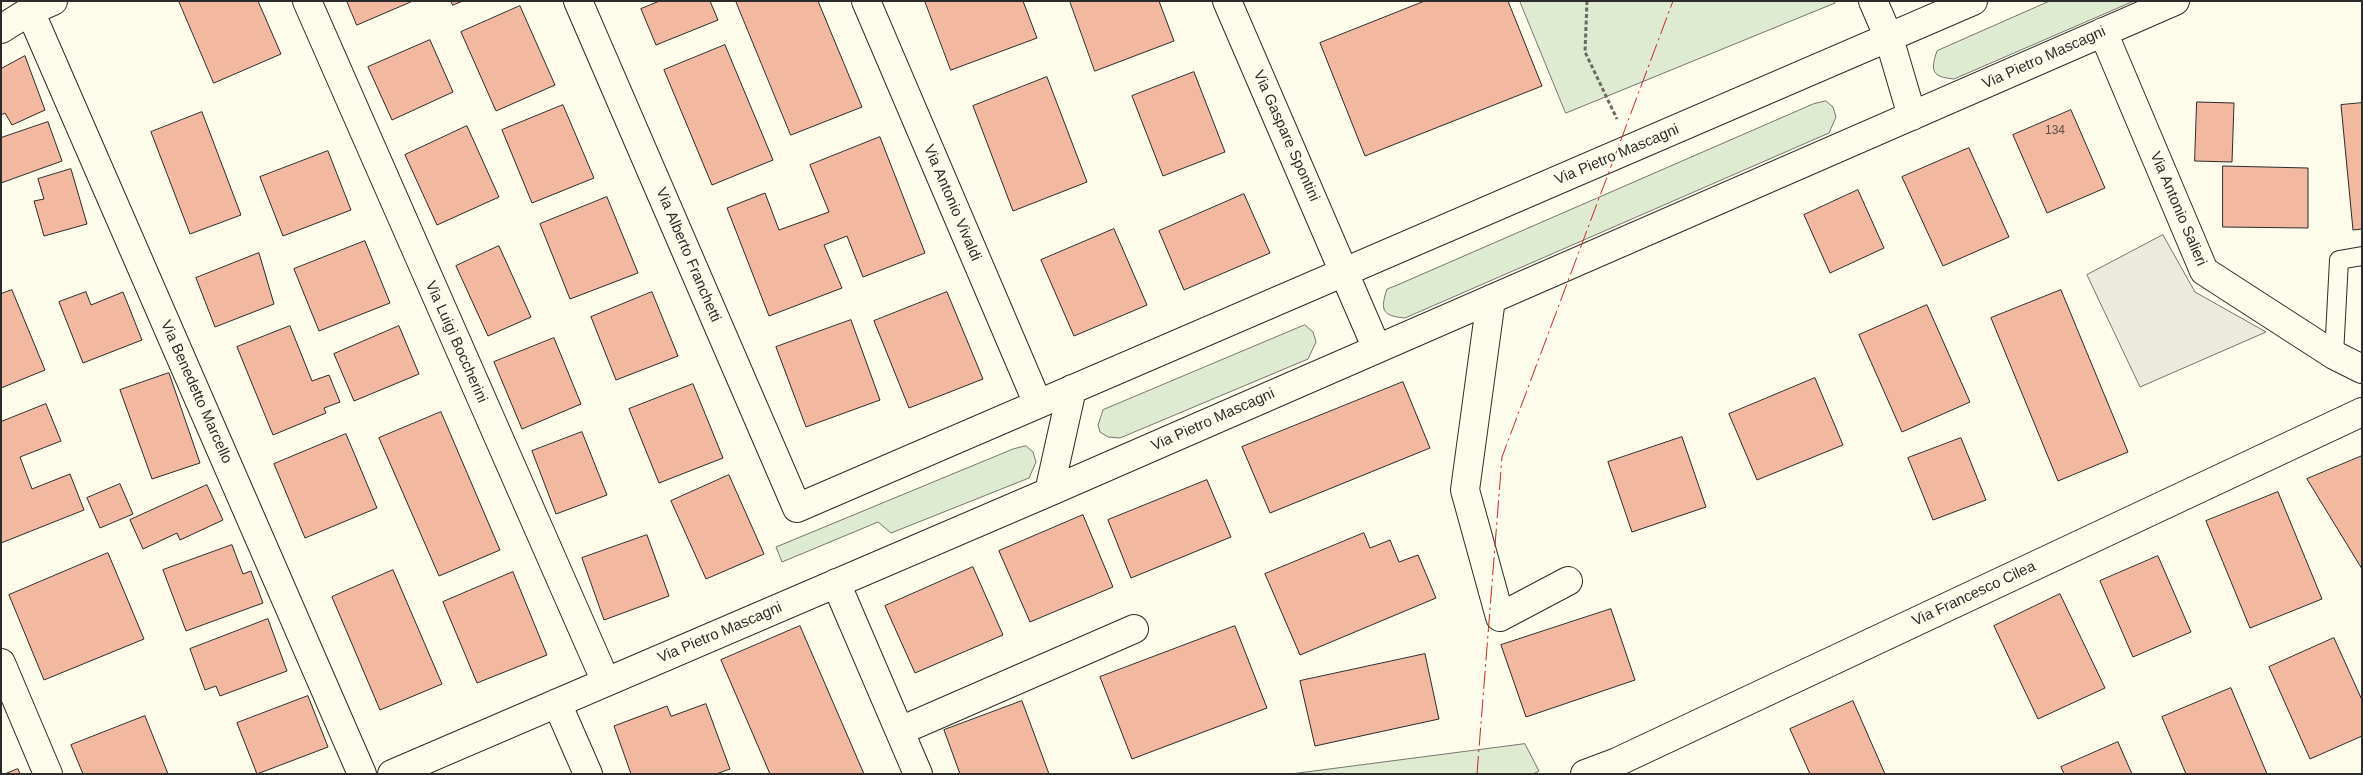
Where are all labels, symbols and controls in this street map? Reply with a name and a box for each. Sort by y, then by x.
street label: Via Pietro Mascagni [1980,23,2108,93]
street label: Via Gaspare Spontini [1249,68,1323,204]
street label: Via Pietro Mascagni [1552,121,1682,189]
house number: 134 [2045,124,2065,138]
street label: Via Antonio Vivaldi [919,142,985,264]
street label: Via Antonio Salieri [2146,149,2210,269]
street label: Via Alberto Franchetti [652,185,724,325]
street label: Via Luigi Boccherini [421,278,491,406]
street label: Via Benedetto Marcello [156,318,236,466]
street label: Via Pietro Mascagni [1149,385,1277,455]
street label: Via Francesco Cilea [1909,558,2039,630]
street label: Via Pietro Mascagni [655,599,785,667]

